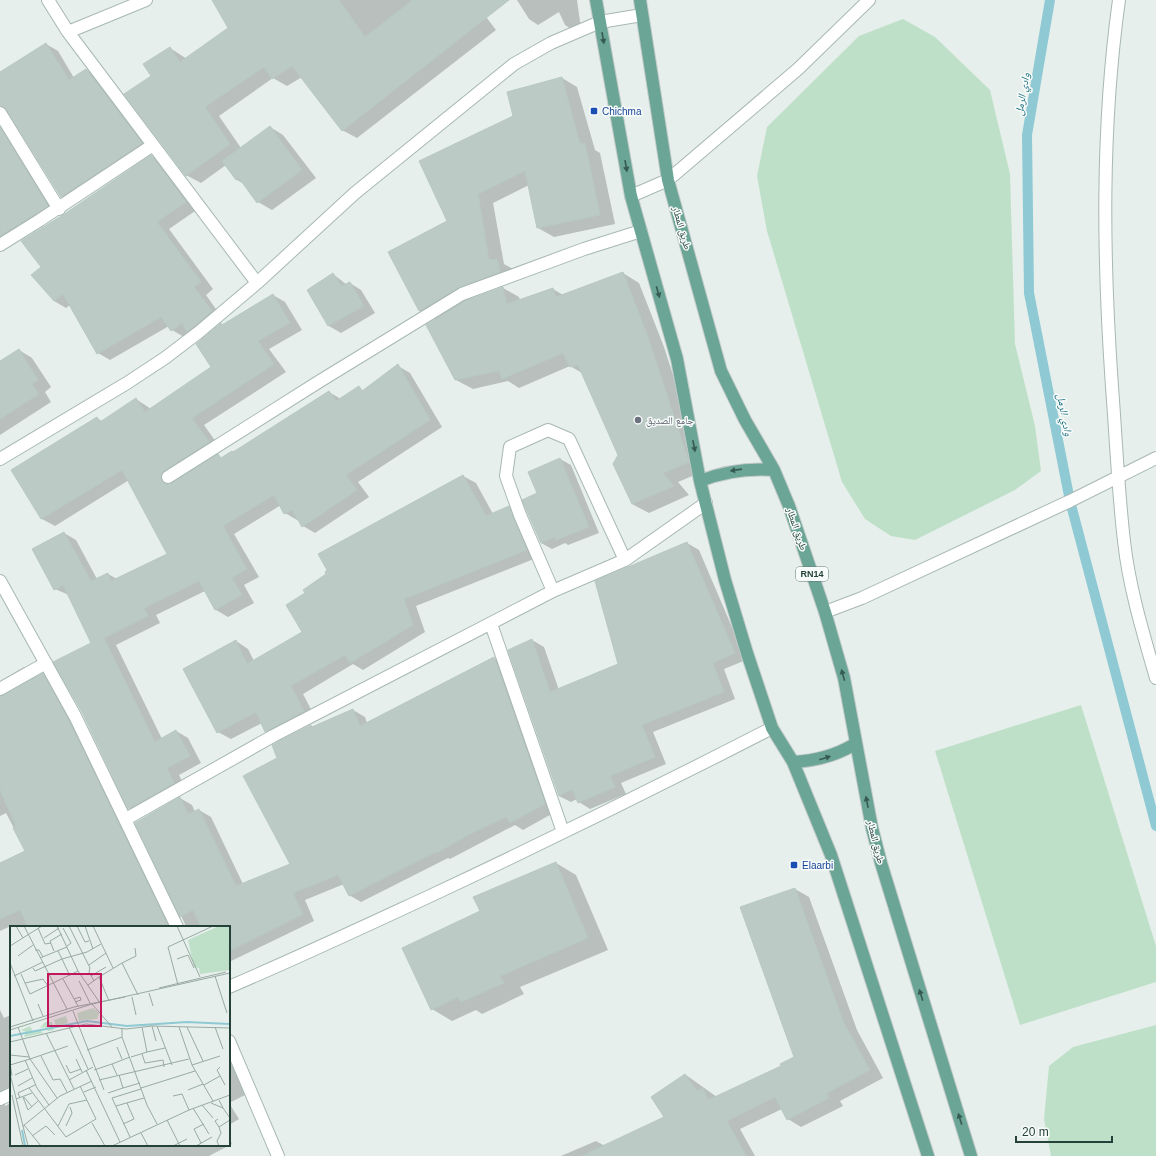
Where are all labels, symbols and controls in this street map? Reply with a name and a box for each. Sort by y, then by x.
one-way arrow [600,32,606,45]
water label: وادي الرمل [1012,72,1034,117]
marker: Chichma [589,106,599,116]
place label: Chichma [602,106,642,117]
one-way arrow [623,160,629,172]
street label: طريق المطار [669,204,694,252]
one-way arrow [655,286,661,298]
water label: وادي الرمل [1052,393,1075,438]
marker: جامع الصديق [633,415,643,425]
place label: جامع الصديق [646,415,695,427]
one-way arrow [691,440,697,452]
one-way arrow [730,467,742,473]
street label: طريق المطار [783,505,810,553]
road number: RN14 [796,567,828,581]
one-way arrow [839,668,845,681]
one-way arrow [819,755,831,761]
one-way arrow [863,796,869,809]
street label: طريق المطار [864,818,887,866]
marker: Elaarbi [789,860,799,870]
place label: Elaarbi [802,860,833,871]
inset map [10,926,230,1146]
one-way arrow [918,988,924,1000]
one-way arrow [957,1112,963,1124]
scale bar [1016,1118,1112,1144]
text: 20 m [1022,1125,1049,1139]

